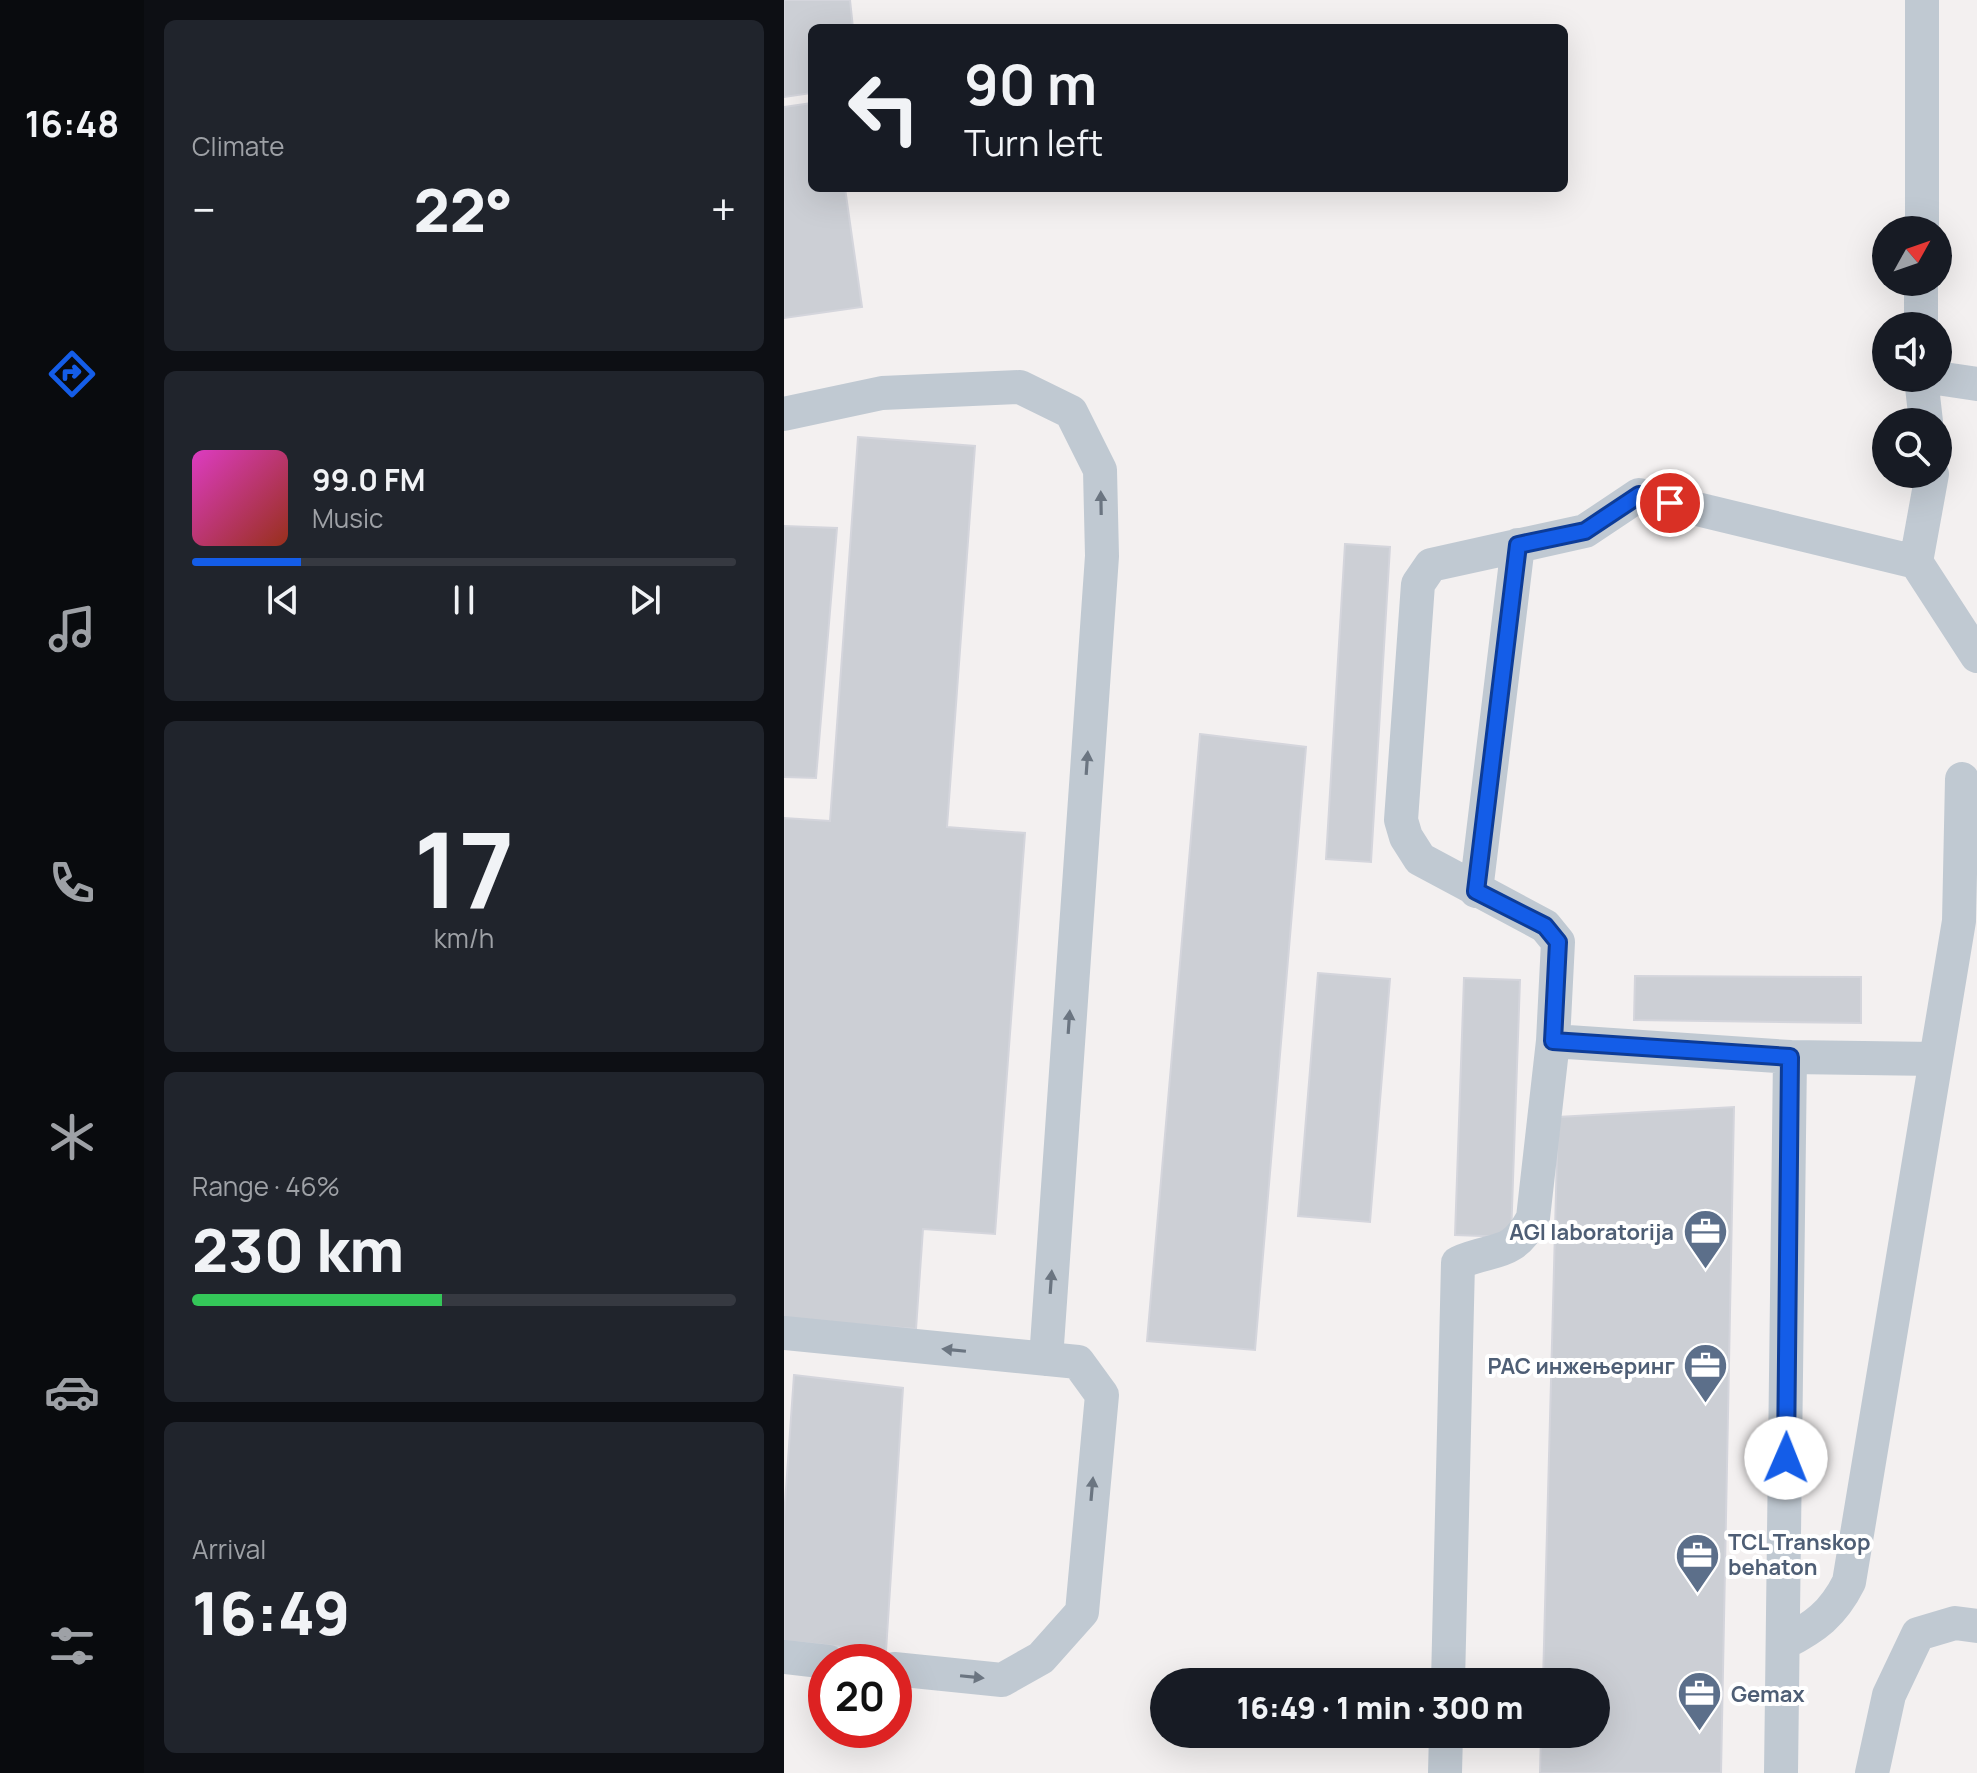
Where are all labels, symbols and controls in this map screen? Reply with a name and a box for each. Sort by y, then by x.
text: 90 m [964,45,1097,122]
icon: left [832,56,936,160]
text: 16:48 [25,99,119,148]
text: Turn left [964,118,1103,167]
text: Climate [192,128,284,164]
text: 22° [413,168,513,250]
text: − [192,179,216,239]
text: + [711,179,736,239]
north arrow [1872,216,1952,296]
map controls [1872,216,1952,488]
button: sound [1872,312,1952,392]
icon: directions [44,346,100,402]
button: search [1872,408,1952,488]
text: 99.0 FM [312,459,425,500]
pin [1636,469,1704,537]
icon: arrive [1648,481,1692,525]
one-way arrow [1094,490,1107,515]
text: Music [312,500,383,536]
icon: previous [261,578,305,622]
icon: pause [442,578,486,622]
icon: next [623,578,667,622]
icon: music [44,601,100,657]
one-way arrow [1081,750,1094,775]
text: 17 [413,797,515,939]
icon: phone [44,855,100,911]
text: km/h [434,920,494,956]
one-way arrow [1063,1009,1076,1034]
icon: climate [44,1109,100,1165]
text: Range · 46% [192,1168,340,1204]
text: 230 km [192,1208,404,1290]
office icon: AGI laboratorija [1681,1208,1729,1271]
place label: AGI laboratorija [1509,1217,1674,1247]
one-way arrow [1045,1269,1058,1294]
office icon: РАС инжењеринг [1682,1342,1730,1405]
one-way arrow [941,1344,966,1357]
place label: РАС инжењеринг [1488,1351,1675,1381]
icon: car [44,1364,100,1420]
position arrow [1744,1416,1828,1500]
one-way arrow [1086,1476,1099,1501]
place label: TCL Transkop behaton [1728,1527,1870,1582]
text: Arrival [192,1531,266,1567]
office icon: TCL Transkop behaton [1673,1531,1721,1594]
text: 16:49 [192,1571,350,1653]
icon: filters [44,1618,100,1674]
speed limit sign: 20 [808,1644,912,1748]
one-way arrow [960,1670,985,1683]
office icon: Gemax [1676,1670,1724,1733]
place label: Gemax [1731,1679,1805,1709]
text: 16:49 · 1 min · 300 m [1237,1687,1523,1728]

